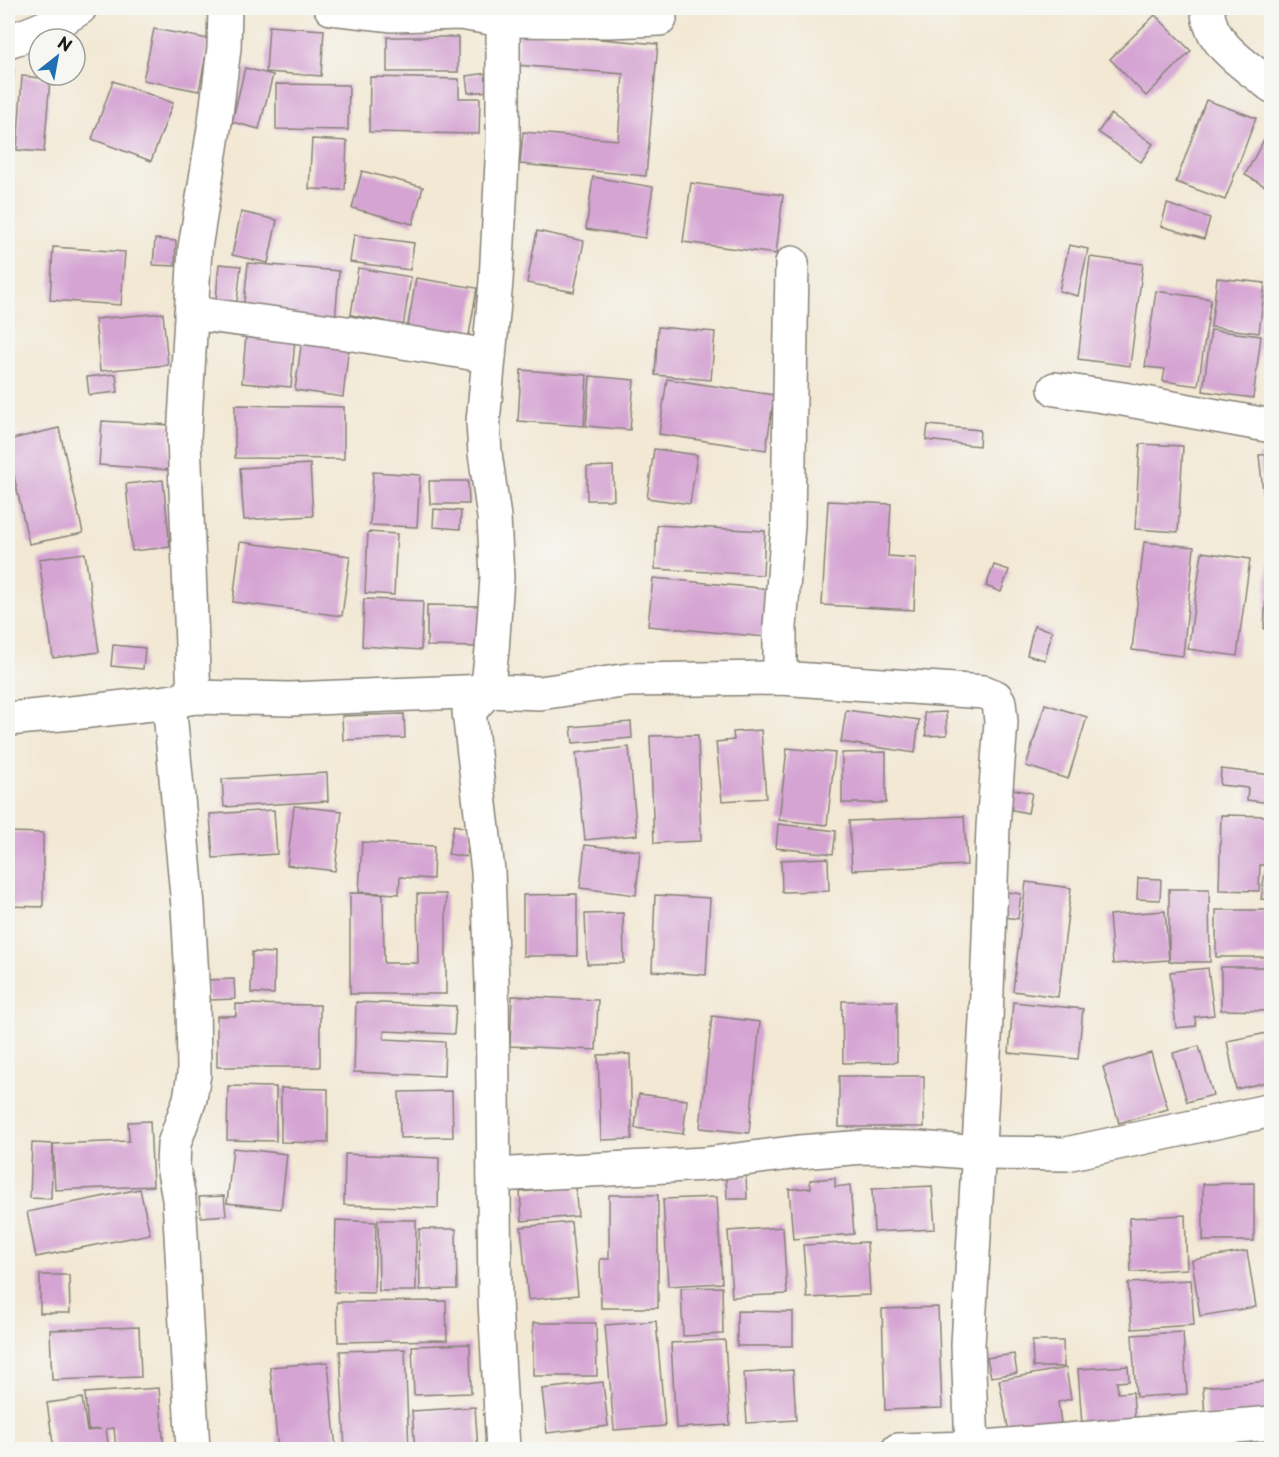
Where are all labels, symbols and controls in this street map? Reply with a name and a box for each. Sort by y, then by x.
north arrow [27,27,87,87]
text: N [54,30,77,57]

